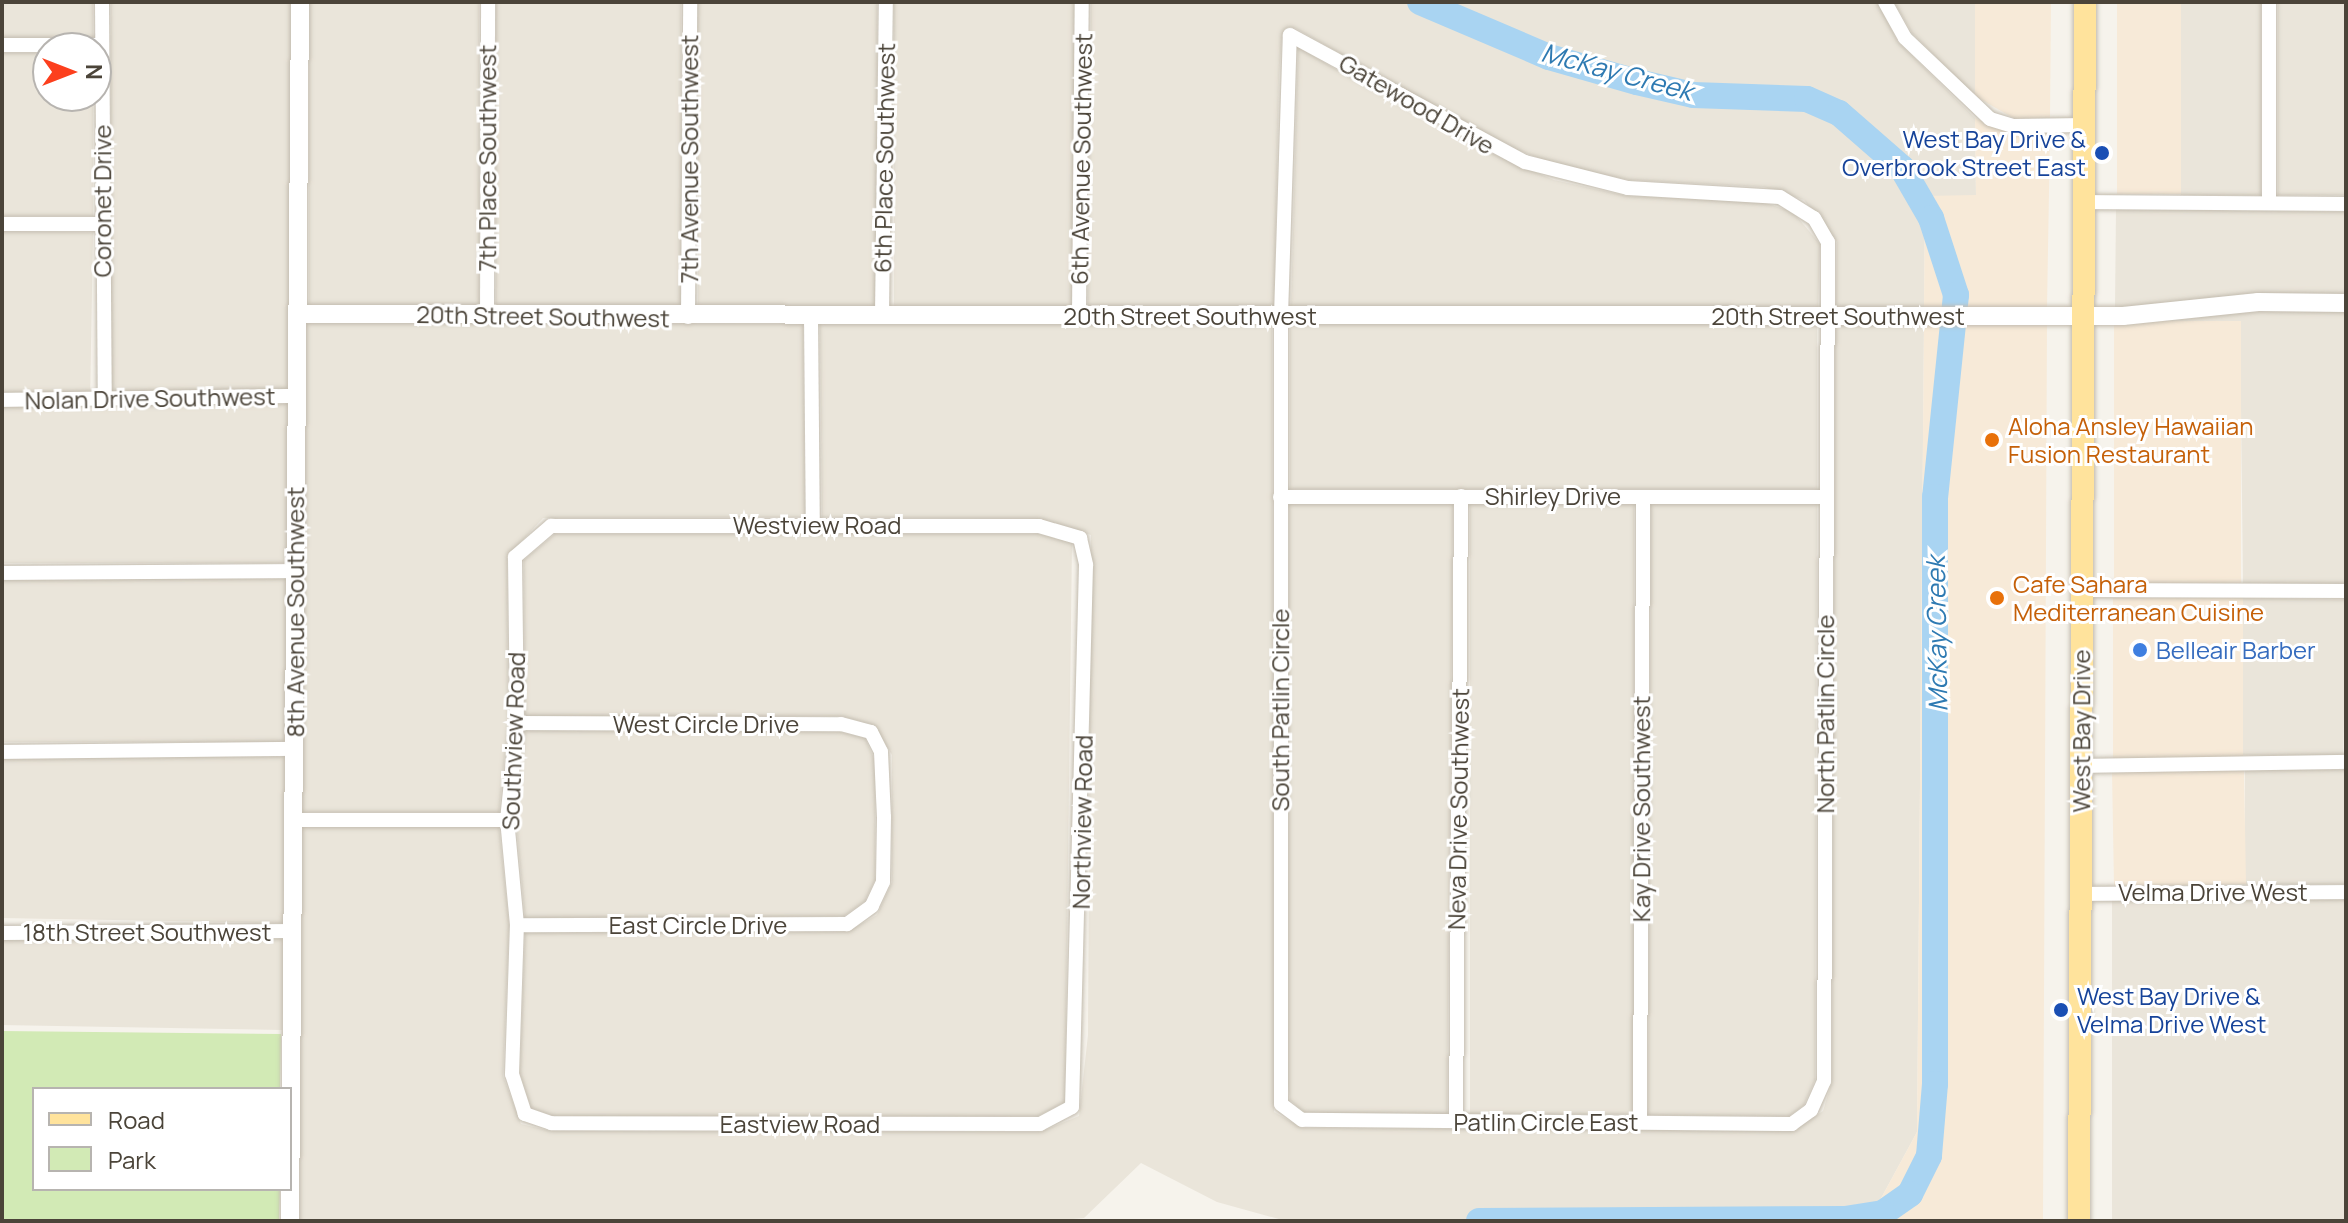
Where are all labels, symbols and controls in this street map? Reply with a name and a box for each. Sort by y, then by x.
north arrow [32,32,112,112]
street label: 6th Avenue Southwest [1064,33,1098,285]
street label: 7th Avenue Southwest [675,35,703,283]
water label: McKay Creek [1538,37,1696,107]
street label: 6th Place Southwest [868,43,900,273]
street label: 7th Place Southwest [473,44,501,272]
street label: Gatewood Drive [1334,48,1500,160]
text: N [79,64,109,80]
street label: Coronet Drive [88,125,116,277]
place label: West Bay Drive & Overbrook Street East [1842,125,2086,181]
marker: West Bay Drive & Overbrook Street East [2093,144,2111,162]
street label: 20th Street Southwest [416,299,670,333]
street label: 20th Street Southwest [1063,302,1317,330]
street label: 20th Street Southwest [1711,302,1965,330]
street label: Nolan Drive Southwest [24,381,276,415]
place label: Aloha Ansley Hawaiian Fusion Restaurant [2008,412,2253,468]
marker: Aloha Ansley Hawaiian Fusion Restaurant [1983,431,2001,449]
street label: Shirley Drive [1485,482,1621,510]
street label: 8th Avenue Southwest [281,487,309,737]
street label: Westview Road [733,511,901,539]
water label: McKay Creek [1920,556,1954,712]
place label: Cafe Sahara Mediterranean Cuisine [2013,570,2264,626]
marker: Cafe Sahara Mediterranean Cuisine [1988,589,2006,607]
street label: South Patlin Circle [1266,609,1294,811]
street label: North Patlin Circle [1811,615,1839,813]
place label: Belleair Barber [2156,636,2316,664]
marker: Belleair Barber [2131,641,2149,659]
street label: West Bay Drive [2067,650,2095,812]
street label: Southview Road [495,651,531,831]
street label: Neva Drive Southwest [1441,688,1475,930]
street label: Kay Drive Southwest [1627,696,1655,922]
street label: West Circle Drive [613,710,799,738]
street label: Northview Road [1066,734,1098,910]
street label: Velma Drive West [2118,878,2308,906]
street label: East Circle Drive [609,911,787,939]
street label: 18th Street Southwest [23,918,271,946]
place label: West Bay Drive & Velma Drive West [2077,982,2266,1038]
marker: West Bay Drive & Velma Drive West [2052,1001,2070,1019]
legend [32,1087,292,1191]
text: Road [108,1103,165,1136]
street label: Patlin Circle East [1454,1108,1638,1136]
street label: Eastview Road [720,1110,880,1138]
text: Park [108,1143,156,1176]

